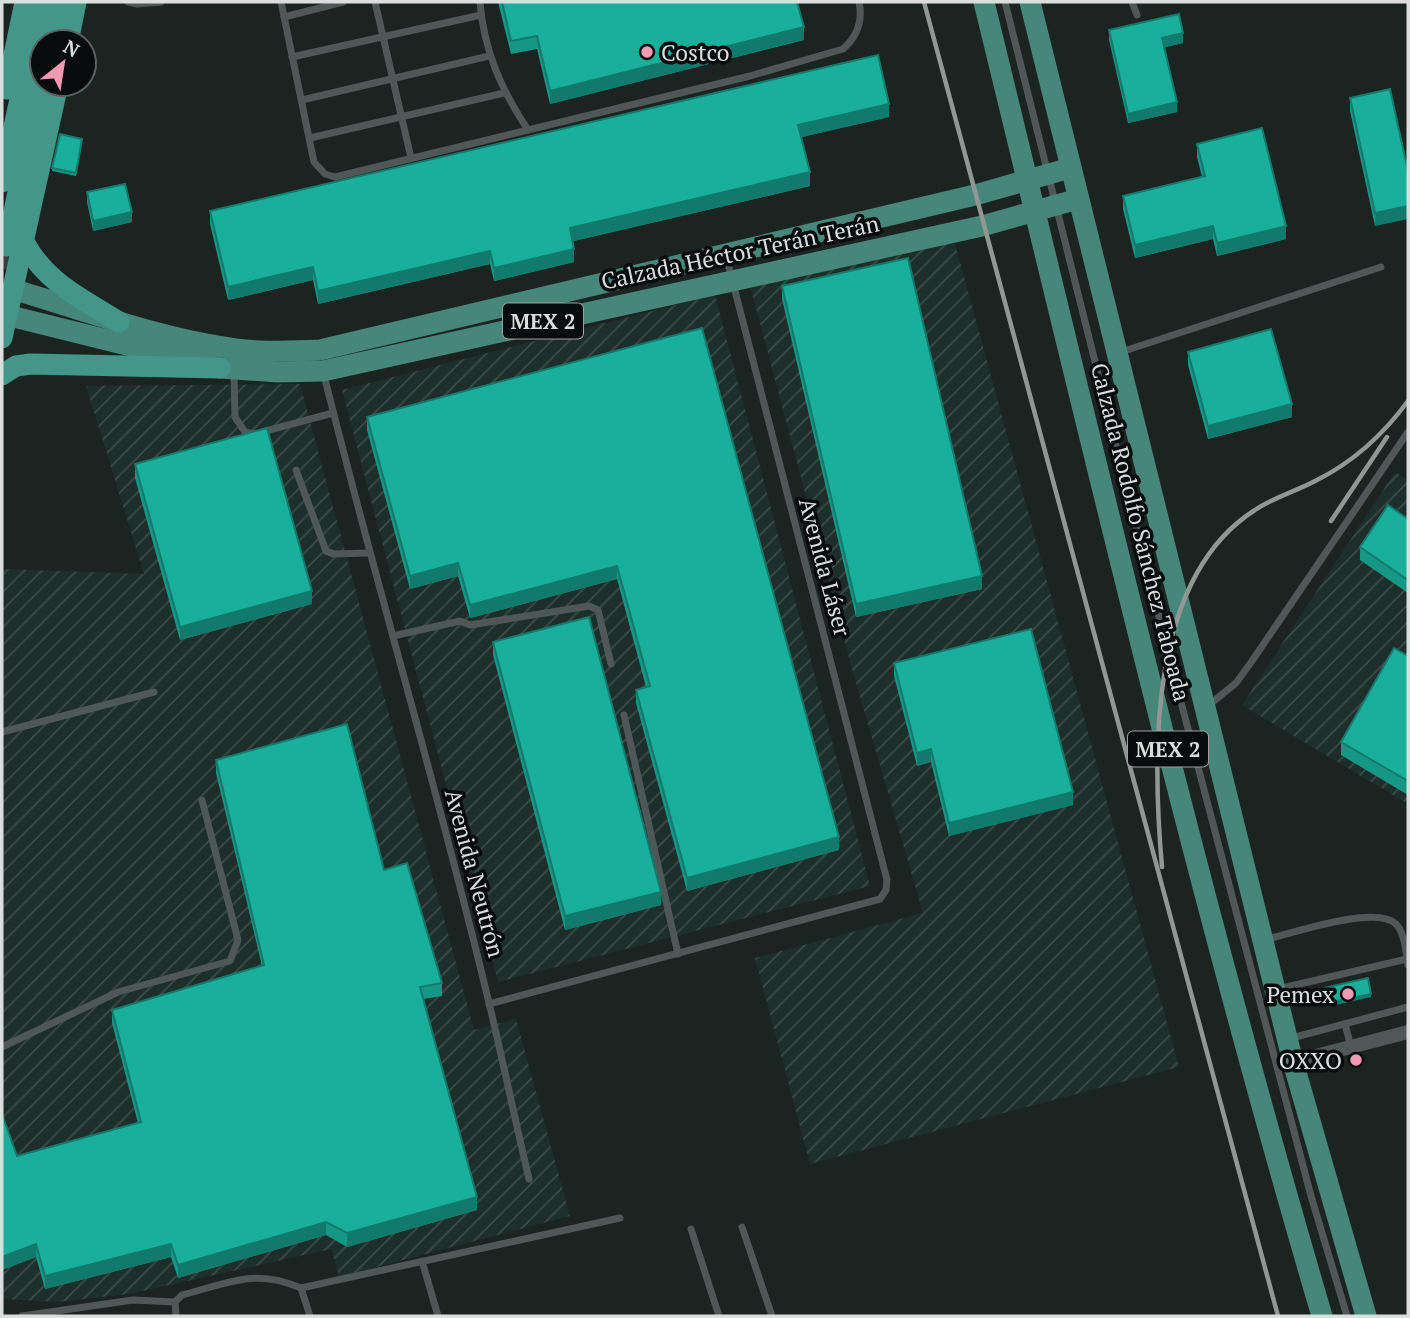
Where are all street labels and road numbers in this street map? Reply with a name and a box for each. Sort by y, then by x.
street label: Calzada Héctor Terán Terán [598,207,882,297]
road number: MEX 2 [503,304,583,338]
street label: Calzada Rodolfo Sánchez Taboada [1084,360,1198,705]
street label: Avenida Láser [792,494,858,640]
road number: MEX 2 [1128,732,1208,766]
street label: Avenida Neutrón [438,786,512,961]

